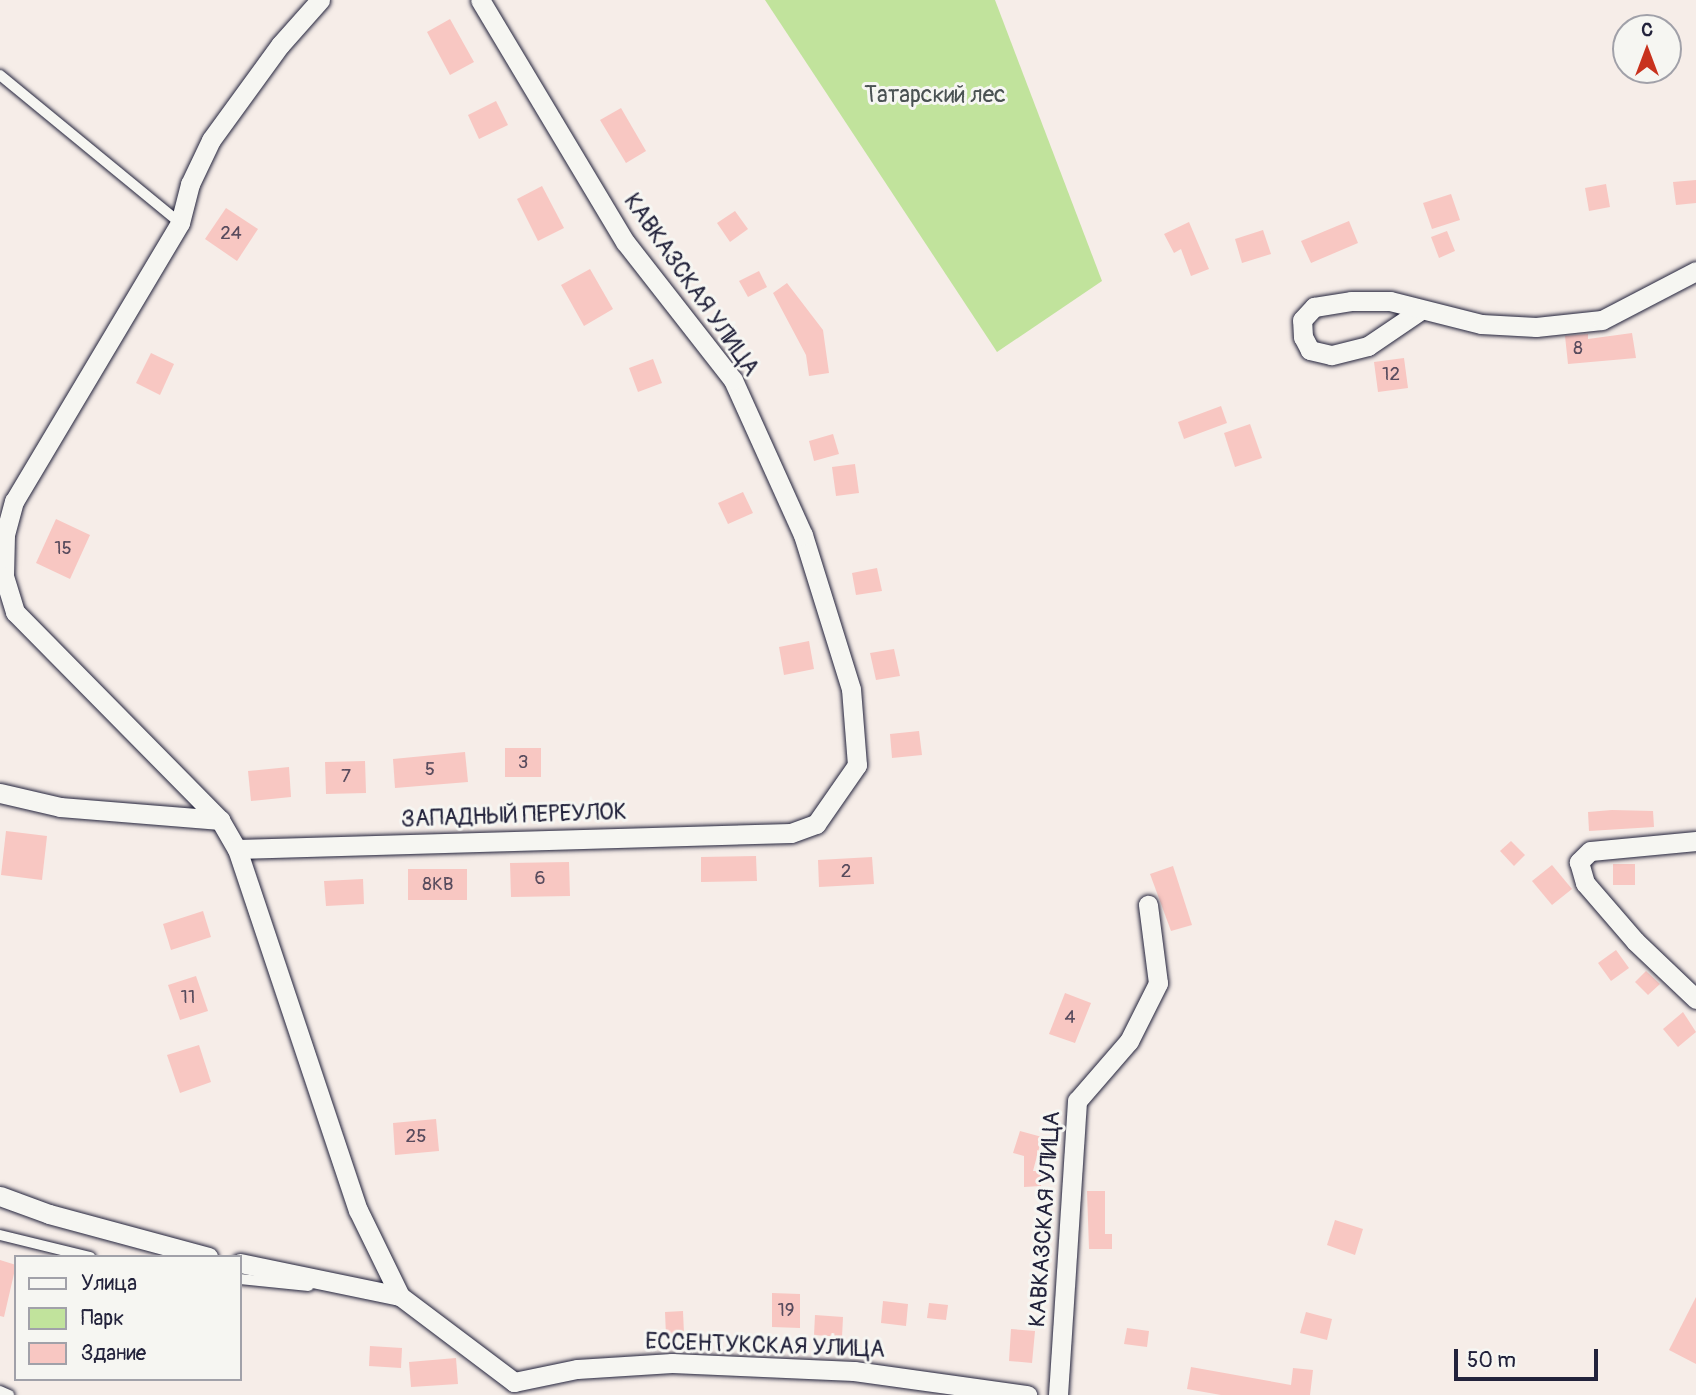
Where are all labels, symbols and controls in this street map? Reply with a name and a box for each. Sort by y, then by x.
north arrow [1612,14,1682,84]
text: С [1641,18,1653,42]
park label: Татарский лес [864,81,1006,109]
street label: КАВКАЗСКАЯ УЛИЦА [618,188,764,382]
house number: 24 [220,223,242,245]
house number: 8 [1573,338,1583,360]
house number: 12 [1382,364,1400,386]
house number: 15 [54,538,72,560]
house number: 3 [518,752,528,774]
house number: 5 [425,759,435,781]
house number: 7 [341,766,351,788]
street label: ЗАПАДНЫЙ ПЕРЕУЛОК [401,798,627,834]
house number: 2 [841,861,851,883]
house number: 6 [534,868,546,890]
house number: 8КВ [422,874,454,896]
house number: 11 [181,987,195,1009]
house number: 4 [1064,1007,1076,1029]
street label: КАВКАЗСКАЯ УЛИЦА [1024,1110,1066,1328]
house number: 25 [406,1126,426,1148]
legend [14,1255,242,1381]
text: Улица [81,1270,137,1297]
house number: 19 [777,1300,795,1322]
text: Парк [81,1305,124,1332]
street label: ЕССЕНТУКСКАЯ УЛИЦА [645,1328,885,1364]
scale bar [1458,1336,1602,1380]
text: Здание [81,1340,146,1367]
text: 50 m [1467,1347,1516,1374]

